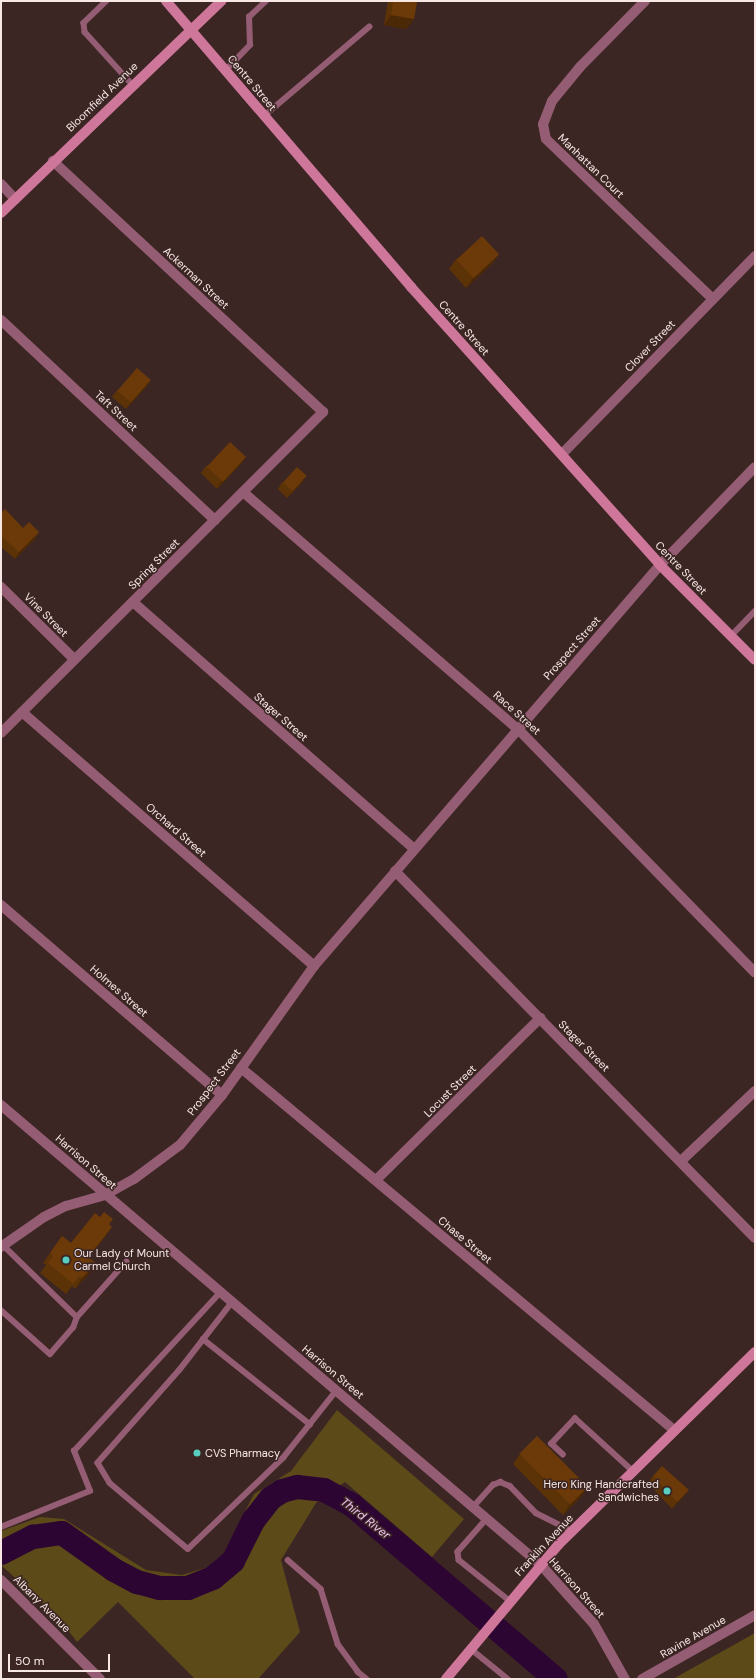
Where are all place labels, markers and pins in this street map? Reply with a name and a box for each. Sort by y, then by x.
place label: Our Lady of Mount Carmel Church [74,1247,169,1273]
marker: Our Lady of Mount Carmel Church [61,1255,71,1265]
place label: CVS Pharmacy [205,1446,280,1460]
marker: CVS Pharmacy [192,1448,202,1458]
place label: Hero King Handcrafted Sandwiches [543,1478,659,1504]
marker: Hero King Handcrafted Sandwiches [662,1486,672,1496]

